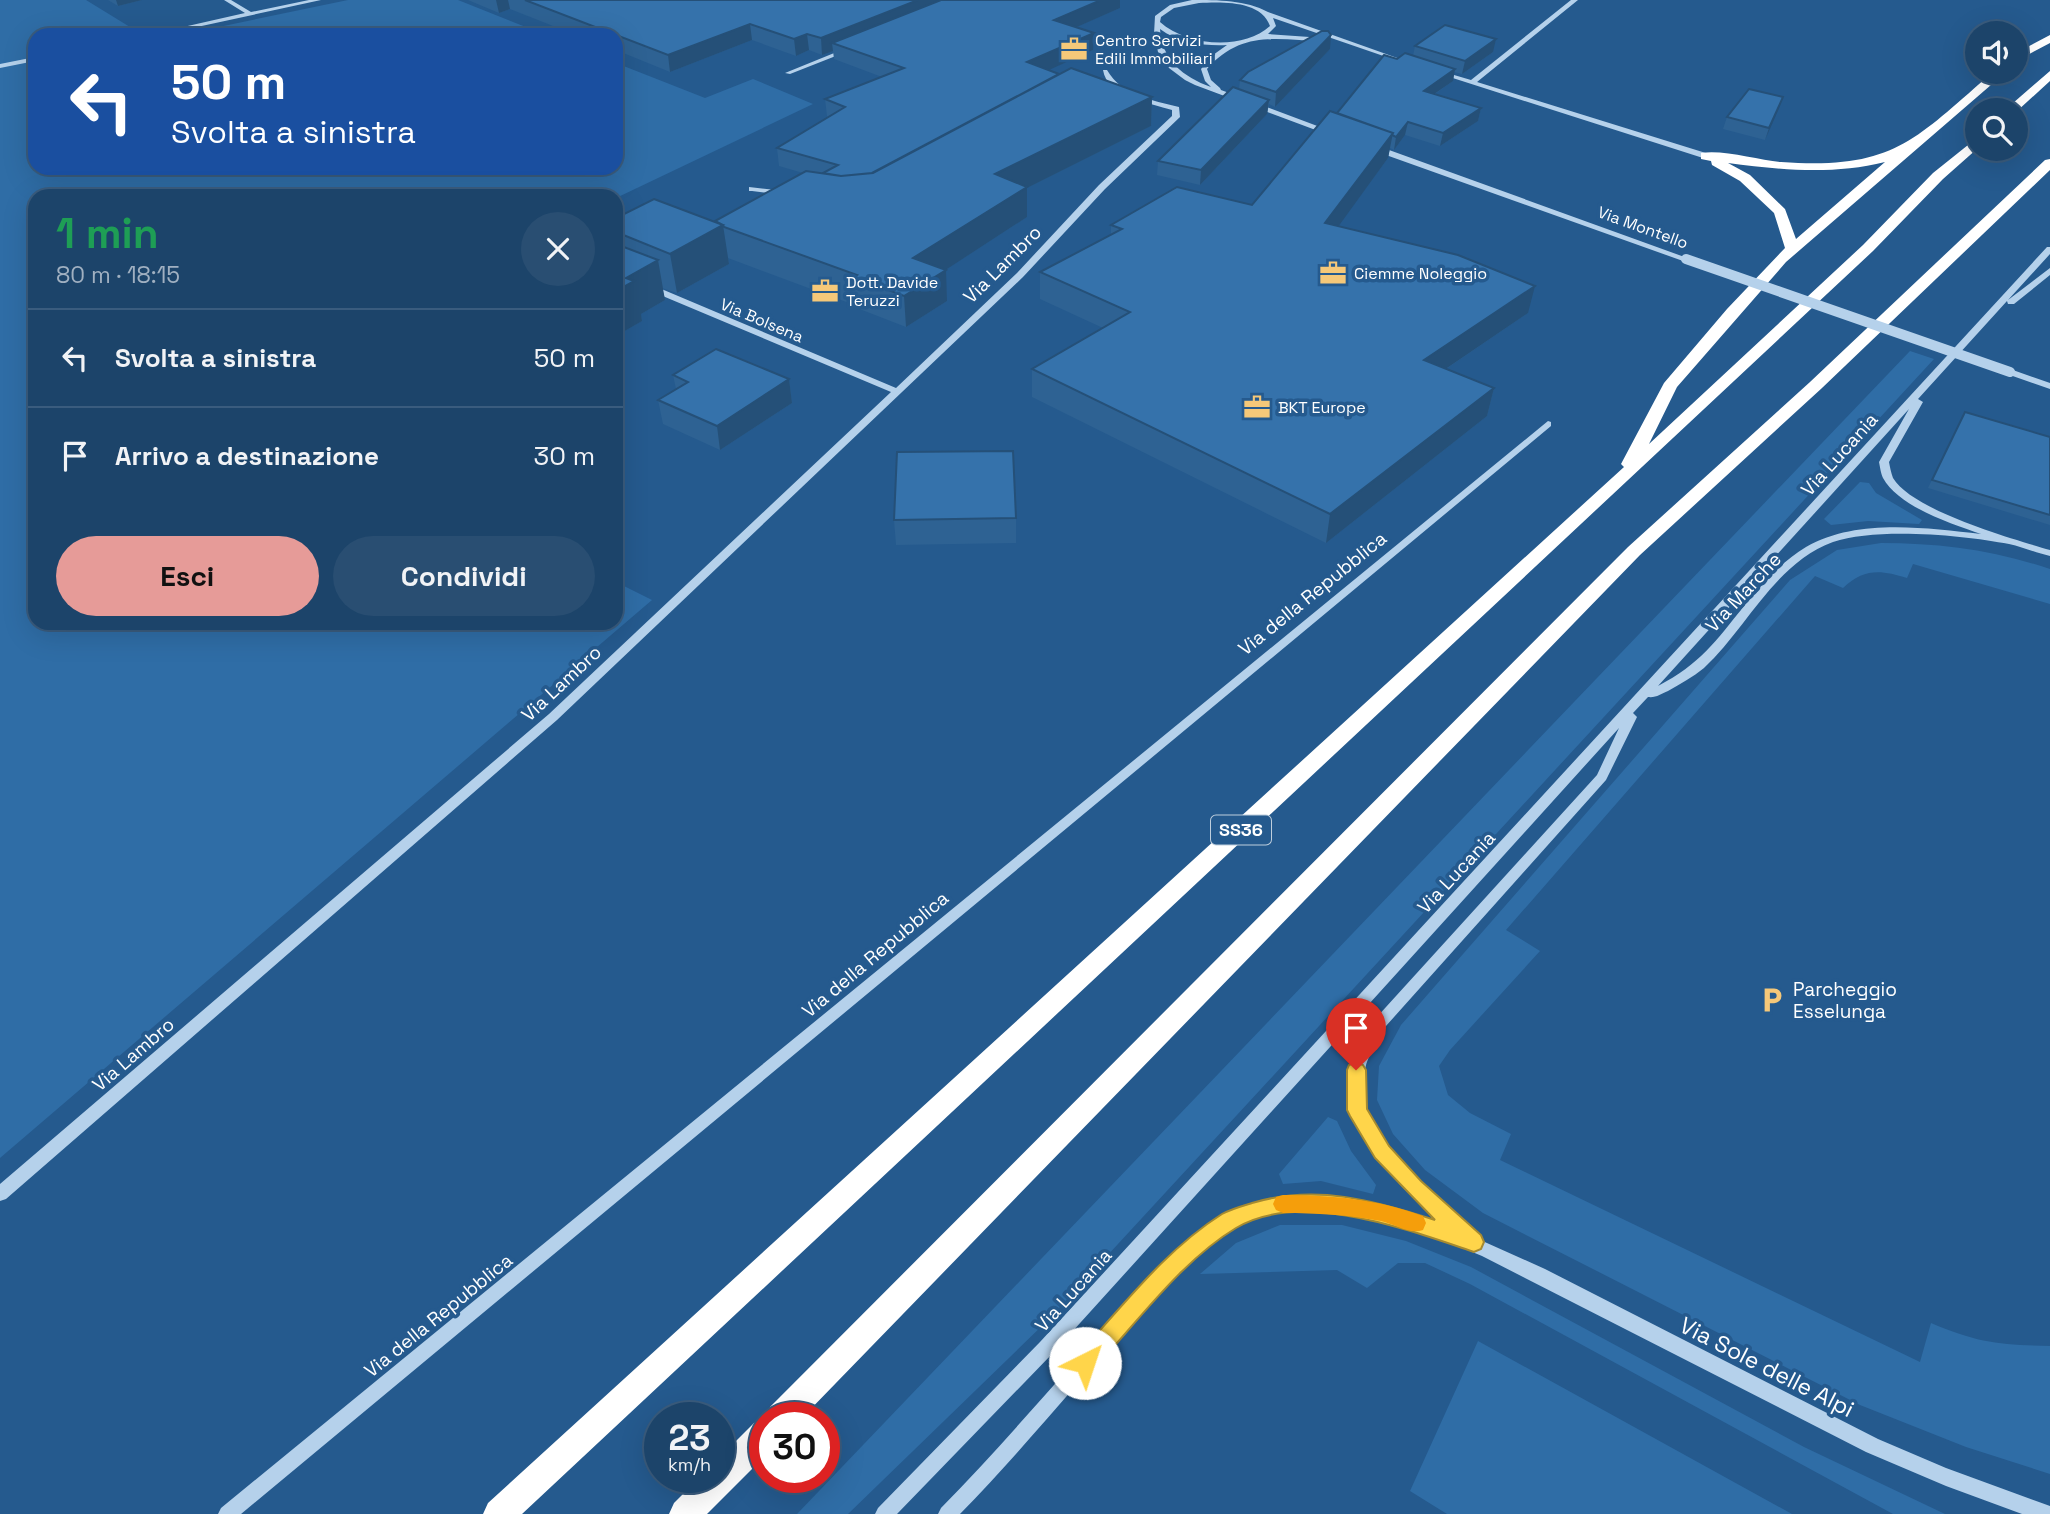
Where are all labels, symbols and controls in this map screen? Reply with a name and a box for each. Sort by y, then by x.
map controls [1965,21,2028,161]
button: sound [1965,21,2028,84]
place label: Centro Servizi Edili Immobiliari [1095,30,1213,69]
office icon: Centro Servizi Edili Immobiliari [1059,34,1089,64]
text: 50 m [171,51,286,113]
icon: left [56,56,147,147]
button: search [1965,98,2028,161]
text: Svolta a sinistra [171,112,416,152]
street label: Via Montello [1595,201,1691,254]
text: 1 min [56,207,159,260]
button: close [521,212,595,286]
street label: Via Lambro [958,220,1047,309]
office icon: Ciemme Noleggio [1318,258,1348,288]
text: 80 m · 18:15 [56,260,180,290]
place label: Ciemme Noleggio [1354,263,1487,284]
place label: Dott. Davide Teruzzi [846,272,938,311]
office icon: Dott. Davide Teruzzi [810,276,840,306]
street label: Via Bolsena [717,294,807,347]
icon: left [56,339,94,377]
text: Svolta a sinistra [115,341,316,375]
text: 50 m [534,341,595,375]
office icon: BKT Europe [1242,392,1272,422]
place label: BKT Europe [1278,397,1366,418]
street label: Via Lucania [1795,407,1883,501]
icon: arrive [56,437,94,475]
text: Arrivo a destinazione [115,439,379,473]
text: 30 m [534,439,595,473]
street label: Via della Repubblica [1233,526,1392,661]
button: Esci [56,536,319,616]
button: Condividi [333,536,595,616]
street label: Via Marche [1700,547,1787,638]
street label: Via Lambro [516,640,607,727]
road number: SS36 [1211,816,1271,844]
street label: Via Lucania [1412,826,1501,919]
street label: Via della Repubblica [797,886,954,1023]
place label: Parcheggio Esselunga [1793,977,1897,1024]
parking icon: Parcheggio Esselunga [1757,985,1787,1015]
pin [1326,998,1386,1070]
icon: arrive [1337,1009,1375,1047]
street label: Via Lambro [87,1012,180,1097]
street label: Via Lucania [1029,1243,1117,1337]
street label: Via della Repubblica [359,1248,518,1383]
street label: Via Sole delle Alpi [1675,1310,1859,1424]
position arrow [1048,1326,1122,1400]
speed limit sign: 30 [749,1402,840,1493]
text: 23 [668,1416,711,1460]
text: km/h [668,1453,711,1476]

